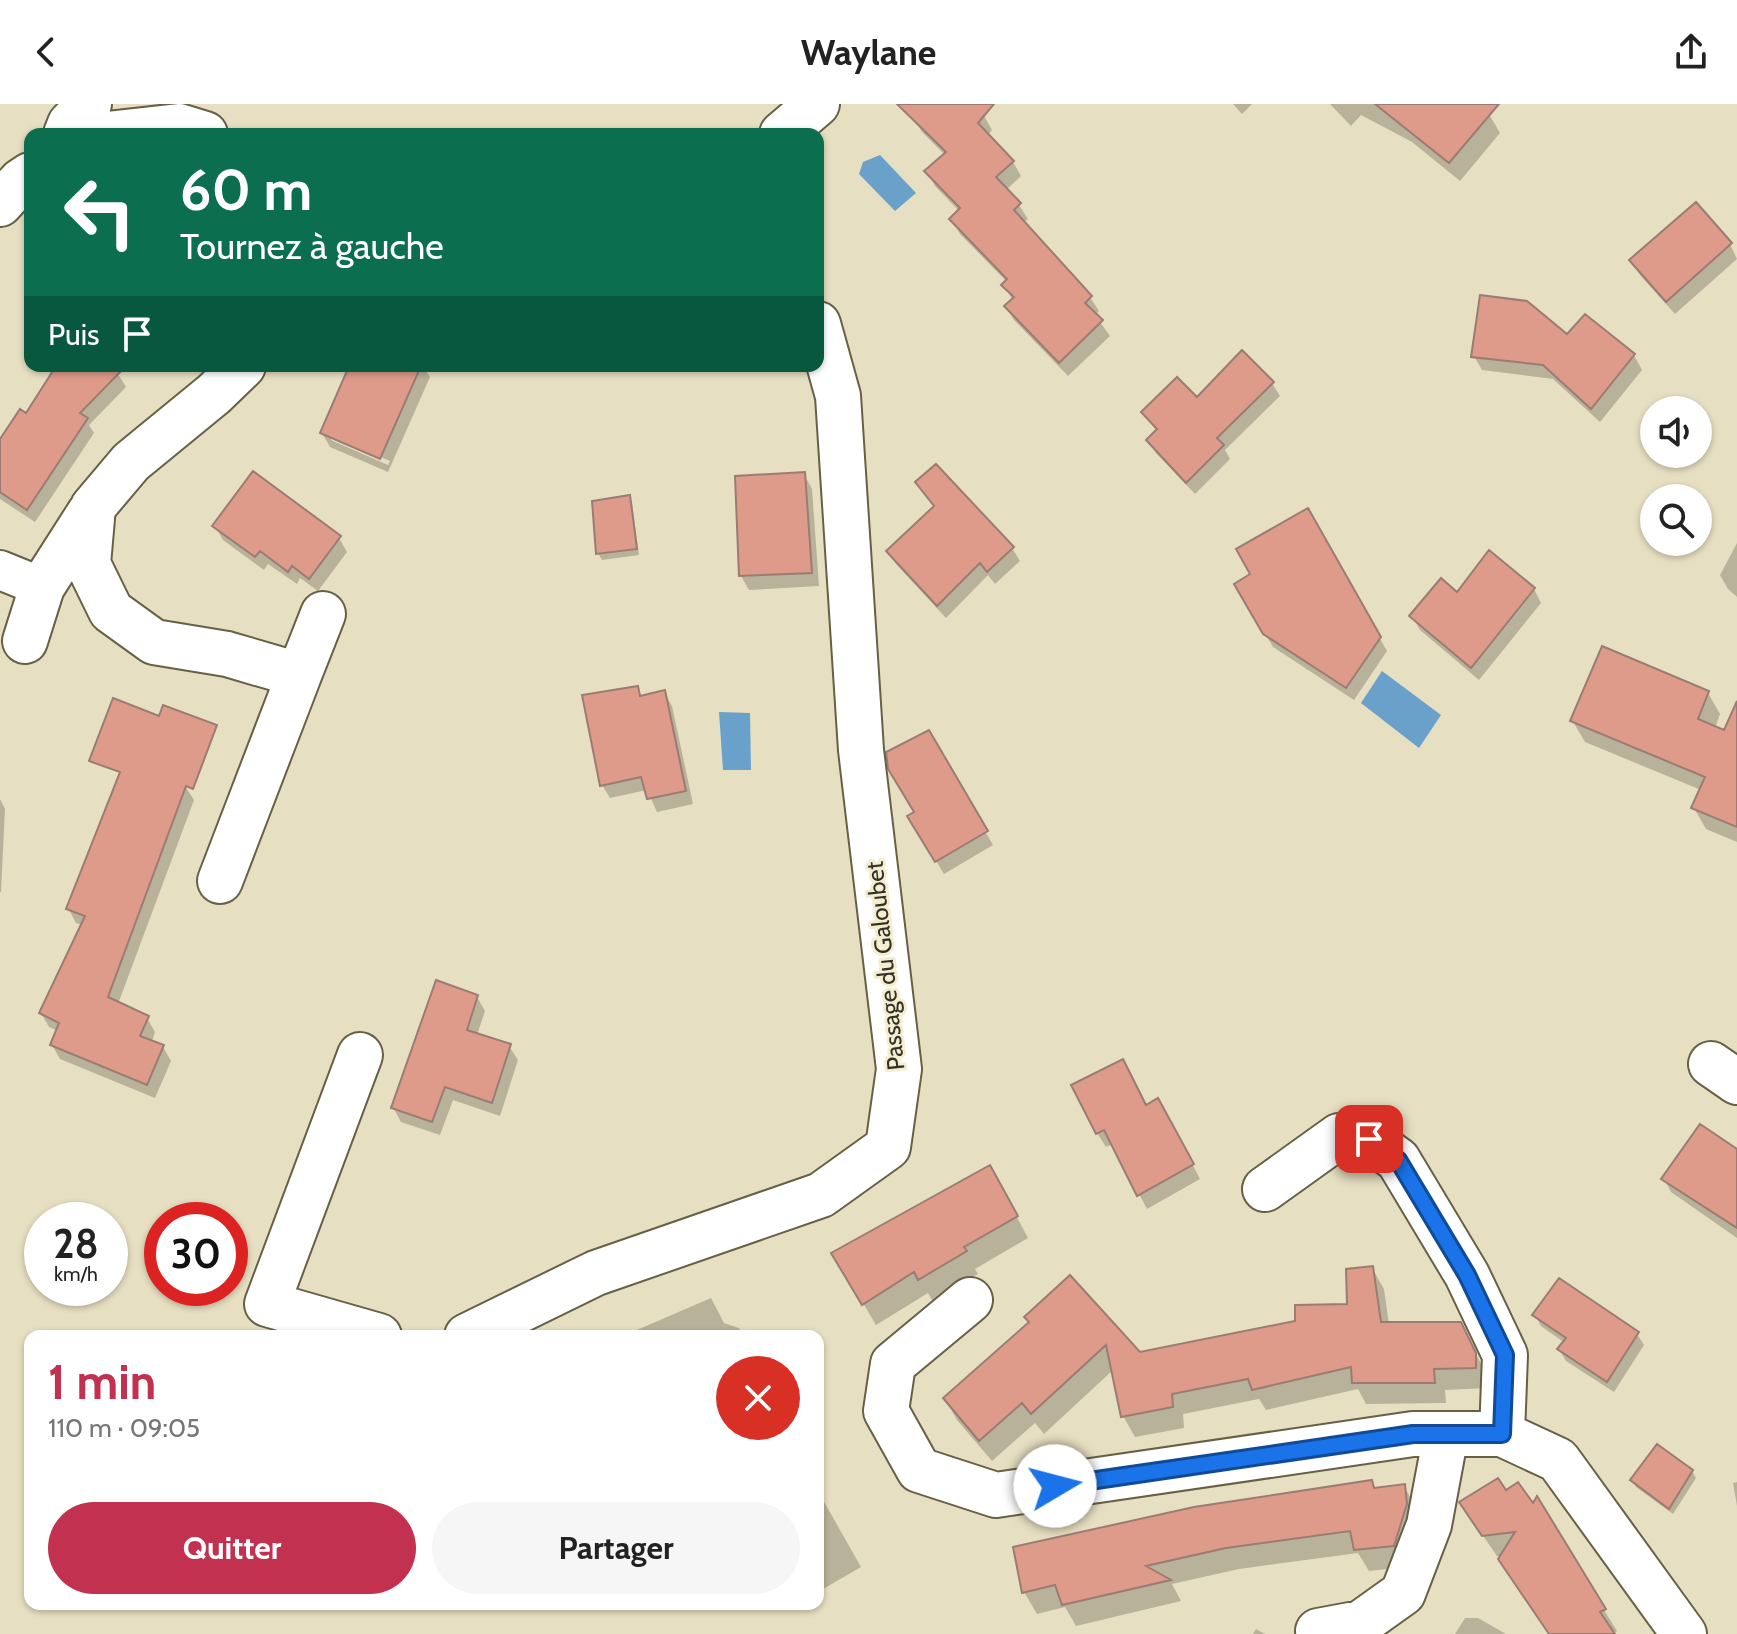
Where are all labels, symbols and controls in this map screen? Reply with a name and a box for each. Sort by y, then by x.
icon: back [24,30,68,74]
text: Waylane [801,30,936,74]
icon: share [1669,30,1713,74]
text: 60 m [180,156,312,224]
icon: left [48,160,152,264]
text: Tournez à gauche [180,224,444,268]
icon: arrive [115,312,159,356]
text: Puis [48,316,99,353]
map controls [1640,396,1712,556]
button: sound [1640,396,1712,468]
button: search [1640,484,1712,556]
street label: Passage du Galoubet [860,860,910,1072]
pin [1335,1105,1403,1173]
icon: arrive [1347,1117,1391,1161]
speed limit sign: 30 [144,1202,248,1306]
text: 28 [53,1219,99,1268]
text: km/h [54,1262,98,1286]
text: 1 min [48,1353,156,1411]
button: close [716,1356,800,1440]
text: 110 m · 09:05 [48,1412,200,1444]
position arrow [1013,1444,1097,1528]
button: Quitter [48,1502,416,1594]
button: Partager [432,1502,800,1594]

